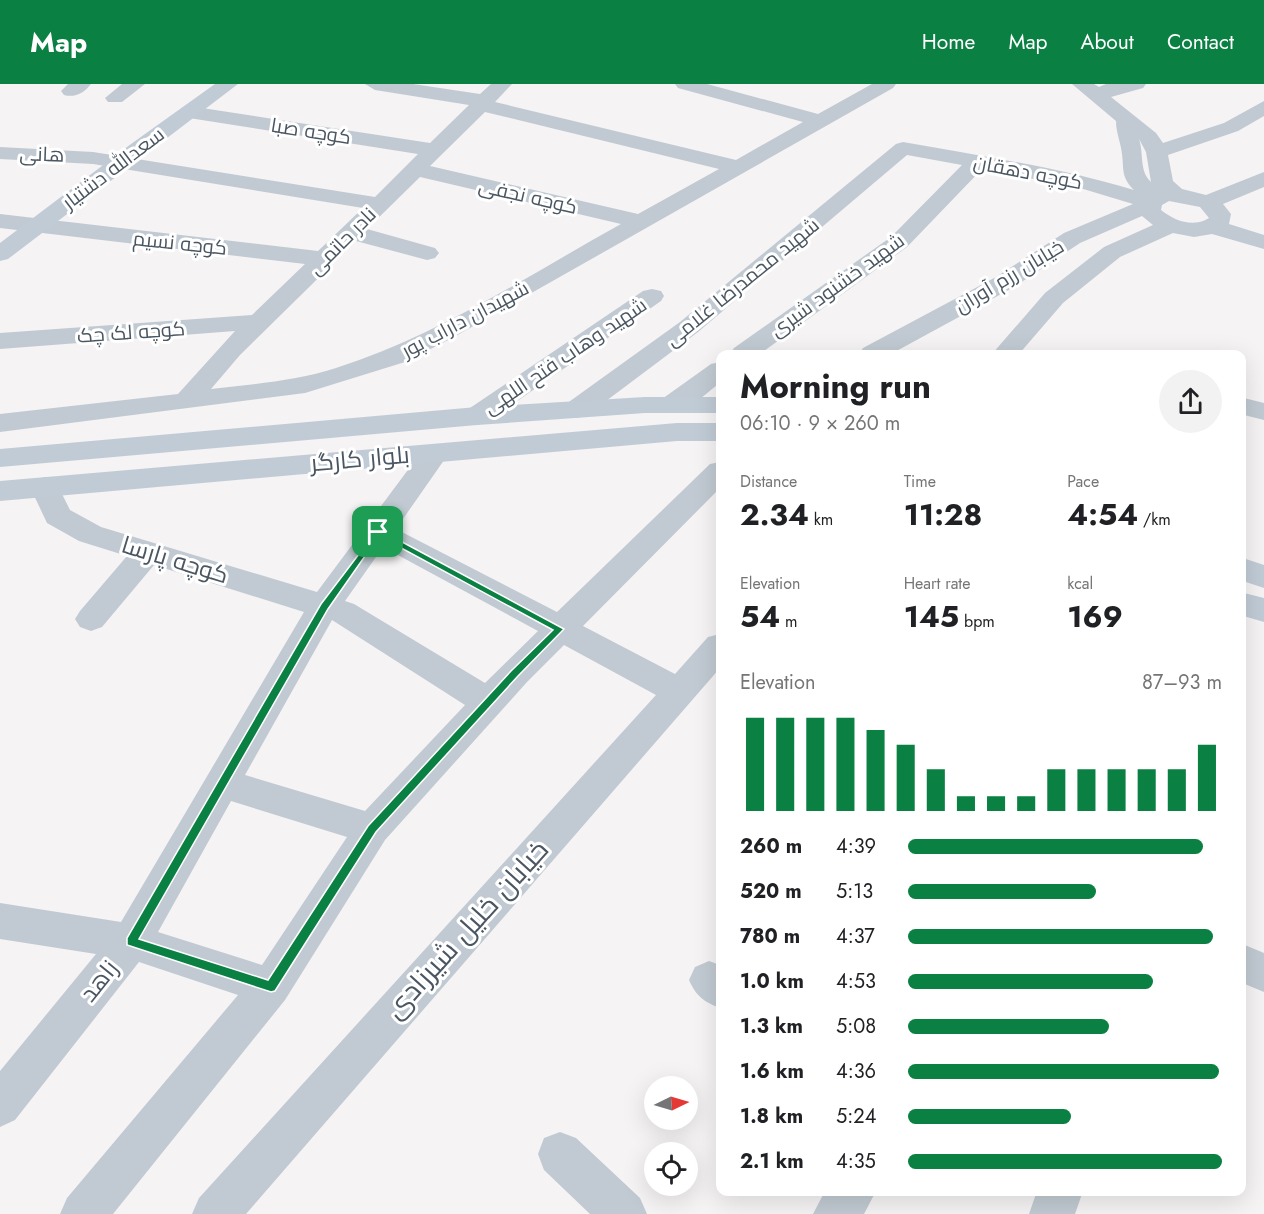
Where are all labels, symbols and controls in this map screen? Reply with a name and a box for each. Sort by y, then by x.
text: Map [30,22,87,63]
text: Home [922,27,975,57]
text: Map [1008,27,1048,57]
text: About [1081,27,1134,57]
text: Contact [1167,27,1234,57]
street label: کوچه صبا [269,111,353,152]
street label: سعدالله دشتیار [55,120,171,217]
street label: هانی [19,139,65,170]
street label: کوچه دهقان [971,148,1085,197]
street label: کوچه نجفی [476,171,580,222]
street label: نادر حاتمی [302,201,383,282]
street label: شهید محمدرضا غلامی [659,211,826,354]
street label: کوچه نسیم [132,224,228,263]
street label: شهید خشنود شیری [764,227,911,344]
street label: خیابان رزم آوران [949,232,1069,320]
street label: شهیدان داراب پور [395,274,534,366]
street label: شهید وهاب فتح اللهی [478,291,653,422]
street label: کوچه لک چک [76,314,186,351]
text: Morning run [740,363,931,410]
button: share [1159,370,1222,433]
text: 06:10 · 9 × 260 m [740,409,900,438]
street label: بلوار کارگر [307,437,411,480]
text: Distance [740,470,797,493]
text: Time [904,470,936,493]
text: Pace [1067,470,1099,493]
text: 2.34 [740,493,809,536]
text: 11:28 [904,493,982,536]
text: 4:54 [1067,493,1138,536]
pin [352,506,403,557]
text: km [809,508,833,531]
text: /km [1138,508,1171,531]
icon: arrive [361,515,394,548]
street label: کوچه پارسا [117,527,233,592]
text: Elevation [740,572,800,595]
text: Heart rate [904,572,970,595]
text: kcal [1067,572,1093,595]
text: 54 [740,595,780,638]
text: 145 [904,595,959,638]
text: 169 [1067,595,1123,638]
text: m [780,610,798,633]
text: bpm [959,610,995,633]
text: Elevation [740,668,815,697]
text: 87–93 m [1142,668,1222,697]
street label: خیابان خلیل شیرزادی [375,831,558,1028]
text: 260 m [740,832,802,861]
text: 4:39 [836,832,876,861]
text: 520 m [740,877,802,906]
text: 5:13 [836,877,873,906]
text: 780 m [740,922,800,951]
text: 4:37 [836,922,875,951]
street label: زاهد [71,952,126,1009]
text: 1.0 km [740,967,804,996]
text: 4:53 [836,967,876,996]
text: 1.3 km [740,1012,803,1041]
text: 5:08 [836,1012,876,1041]
text: 1.6 km [740,1057,804,1086]
text: 4:36 [836,1057,876,1086]
north arrow [644,1076,698,1130]
map controls [644,1076,698,1196]
text: 1.8 km [740,1102,803,1131]
text: 5:24 [836,1102,876,1131]
button: locate [644,1142,698,1196]
text: 2.1 km [740,1147,804,1176]
text: 4:35 [836,1147,876,1176]

